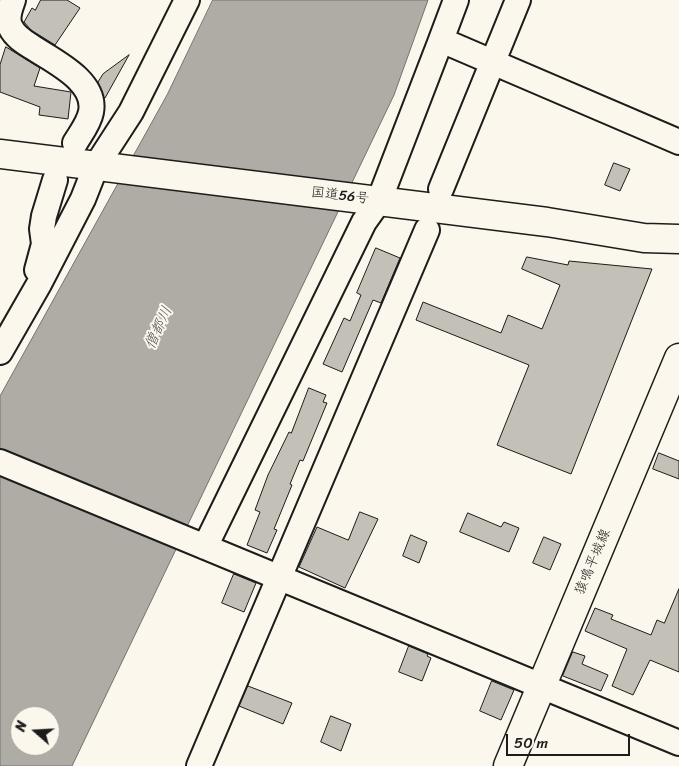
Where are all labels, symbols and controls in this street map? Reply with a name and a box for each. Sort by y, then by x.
street label: 国道56号 [310,184,370,208]
water label: 僧都川 [141,304,177,352]
street label: 猿鳴平城線 [572,527,614,597]
north arrow [10,706,60,756]
text: N [8,718,35,735]
scale bar [509,724,633,756]
text: 50 m [514,730,548,756]

